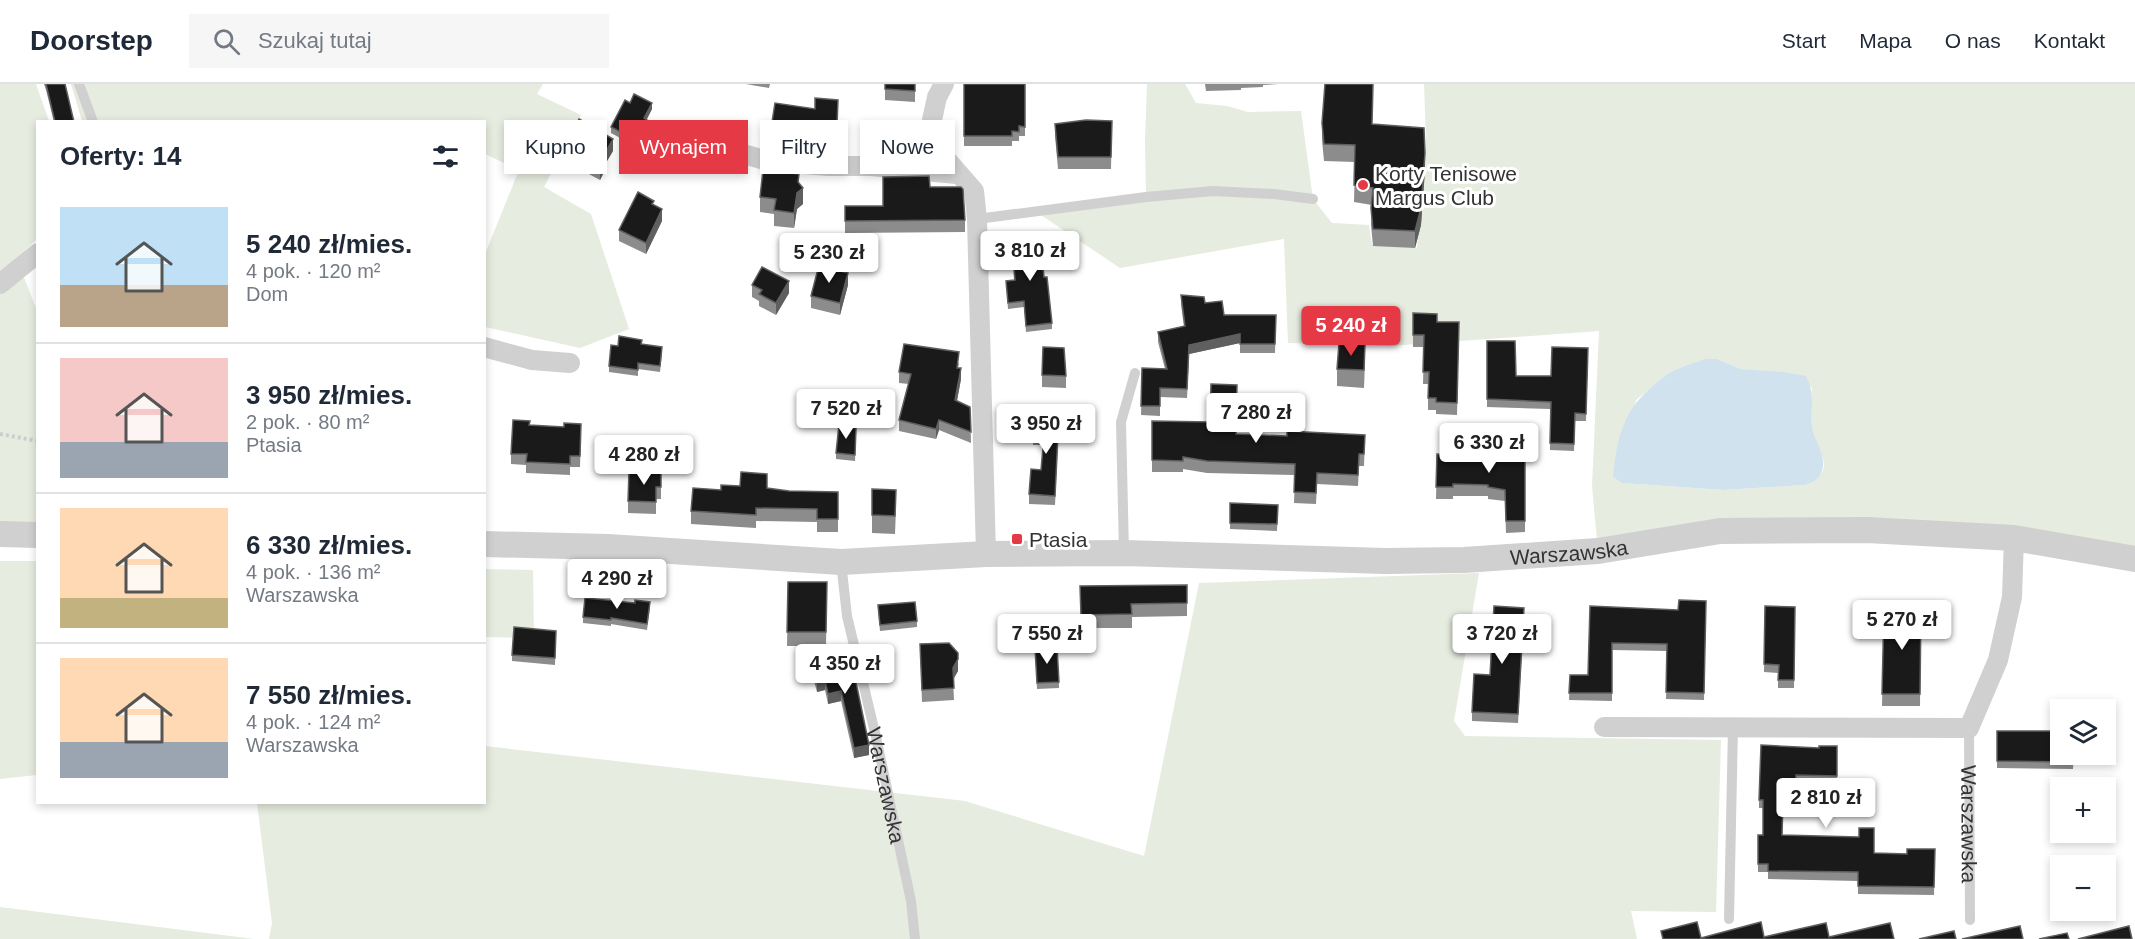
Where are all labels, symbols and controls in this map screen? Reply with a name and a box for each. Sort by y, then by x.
search box [189,14,609,68]
text: Doorstep [30,25,153,56]
icon: search [210,25,243,58]
text: Szukaj tutaj [258,28,372,53]
text: Start [1782,29,1826,52]
text: Mapa [1859,29,1912,52]
text: O nas [1945,29,2001,52]
text: Kontakt [2034,29,2105,52]
chip: Kupno [504,120,607,174]
chip: Wynajem [619,120,748,174]
chip: Filtry [760,120,848,174]
chip: Nowe [860,120,955,174]
icon: filters [429,140,462,173]
text: Oferty: 14 [60,141,181,171]
place label: Korty Tenisowe Margus Club [1375,162,1517,209]
marker: Korty Tenisowe Margus Club [1356,178,1370,192]
text: 5 240 zł/mies. [246,229,412,259]
icon: home [108,231,180,303]
pin: 3 810 zł [968,231,1092,282]
pin: 5 230 zł [767,233,891,284]
text: 3 810 zł [994,239,1066,261]
text: 5 230 zł [793,241,865,263]
text: 4 pok. · 120 m² [246,260,381,282]
text: Dom [246,283,288,305]
pin: 5 240 zł [1289,306,1413,357]
text: 5 240 zł [1315,314,1387,336]
text: 3 950 zł/mies. [246,380,412,410]
icon: home [108,382,180,454]
pin: 7 520 zł [784,389,908,440]
pin: 7 280 zł [1194,393,1318,444]
text: 7 520 zł [810,397,882,419]
text: 7 280 zł [1220,401,1292,423]
pin: 3 950 zł [984,404,1108,455]
text: 2 pok. · 80 m² [246,411,369,433]
text: 3 950 zł [1010,412,1082,434]
pin: 6 330 zł [1427,423,1551,474]
text: 6 330 zł [1453,431,1525,453]
text: Ptasia [246,434,302,456]
pin: 4 280 zł [582,435,706,486]
text: 4 280 zł [608,443,680,465]
place label: Ptasia [1029,528,1088,551]
text: 6 330 zł/mies. [246,530,412,560]
icon: home [108,532,180,604]
marker: Ptasia [1010,532,1024,546]
street label: Warszawska [1509,535,1630,568]
pin: 4 290 zł [555,559,679,610]
text: 4 pok. · 136 m² [246,561,381,583]
text: 4 290 zł [581,567,653,589]
text: Warszawska [246,584,359,606]
pin: 5 270 zł [1840,600,1964,651]
text: 5 270 zł [1866,608,1938,630]
pin: 7 550 zł [985,614,1109,665]
pin: 3 720 zł [1440,614,1564,665]
text: 7 550 zł [1011,622,1083,644]
text: 3 720 zł [1466,622,1538,644]
pin: 4 350 zł [783,644,907,695]
text: 4 350 zł [809,652,881,674]
text: 7 550 zł/mies. [246,680,412,710]
icon: home [108,682,180,754]
map controls [2050,699,2116,921]
button: layers [2050,699,2116,765]
text: 4 pok. · 124 m² [246,711,381,733]
street label: Warszawska [863,725,910,846]
text: Warszawska [246,734,359,756]
street label: Warszawska [1958,765,1981,884]
button: + [2050,777,2116,843]
pin: 2 810 zł [1764,778,1888,829]
text: 2 810 zł [1790,786,1862,808]
button: − [2050,855,2116,921]

